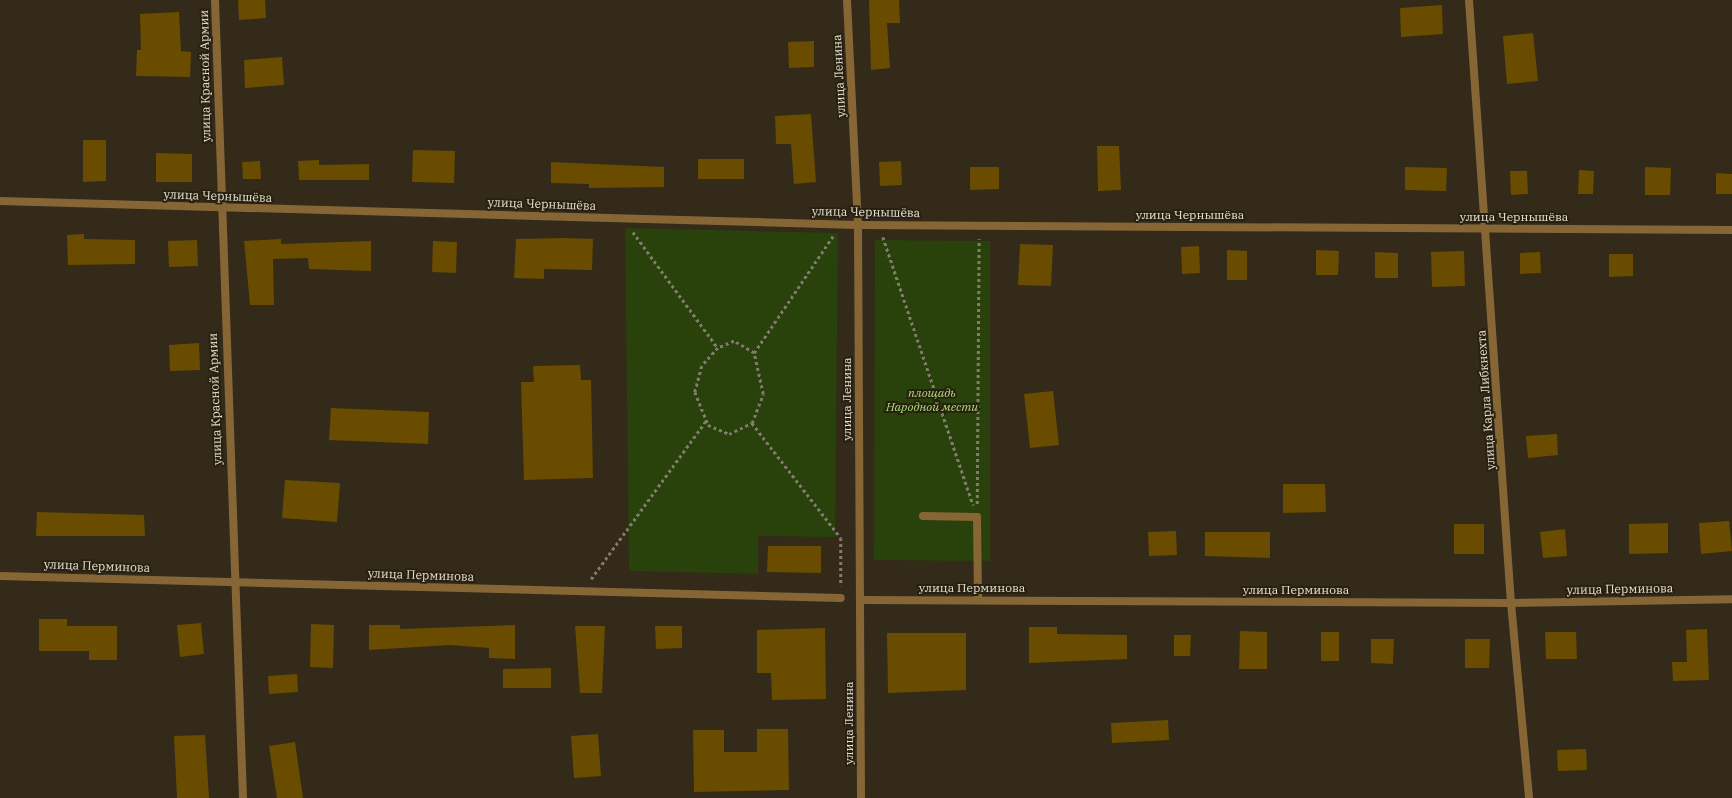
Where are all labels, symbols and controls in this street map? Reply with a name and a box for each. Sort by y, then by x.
street label: улица Красной Армии [197,10,213,142]
street label: улица Ленина [830,34,848,118]
street label: улица Чернышёва [164,187,272,205]
street label: улица Чернышёва [488,195,596,213]
street label: улица Чернышёва [812,204,920,220]
street label: улица Чернышёва [1136,208,1244,222]
street label: улица Чернышёва [1460,210,1568,224]
street label: улица Карла Либкнехта [1474,329,1498,471]
street label: улица Красной Армии [205,333,225,465]
street label: улица Ленина [840,357,854,441]
park label: площадь Народной мести [886,386,978,414]
street label: улица Перминова [44,557,150,575]
street label: улица Перминова [368,566,474,584]
street label: улица Перминова [919,581,1025,595]
street label: улица Перминова [1567,581,1673,597]
street label: улица Перминова [1243,583,1349,597]
street label: улица Ленина [842,681,856,765]

